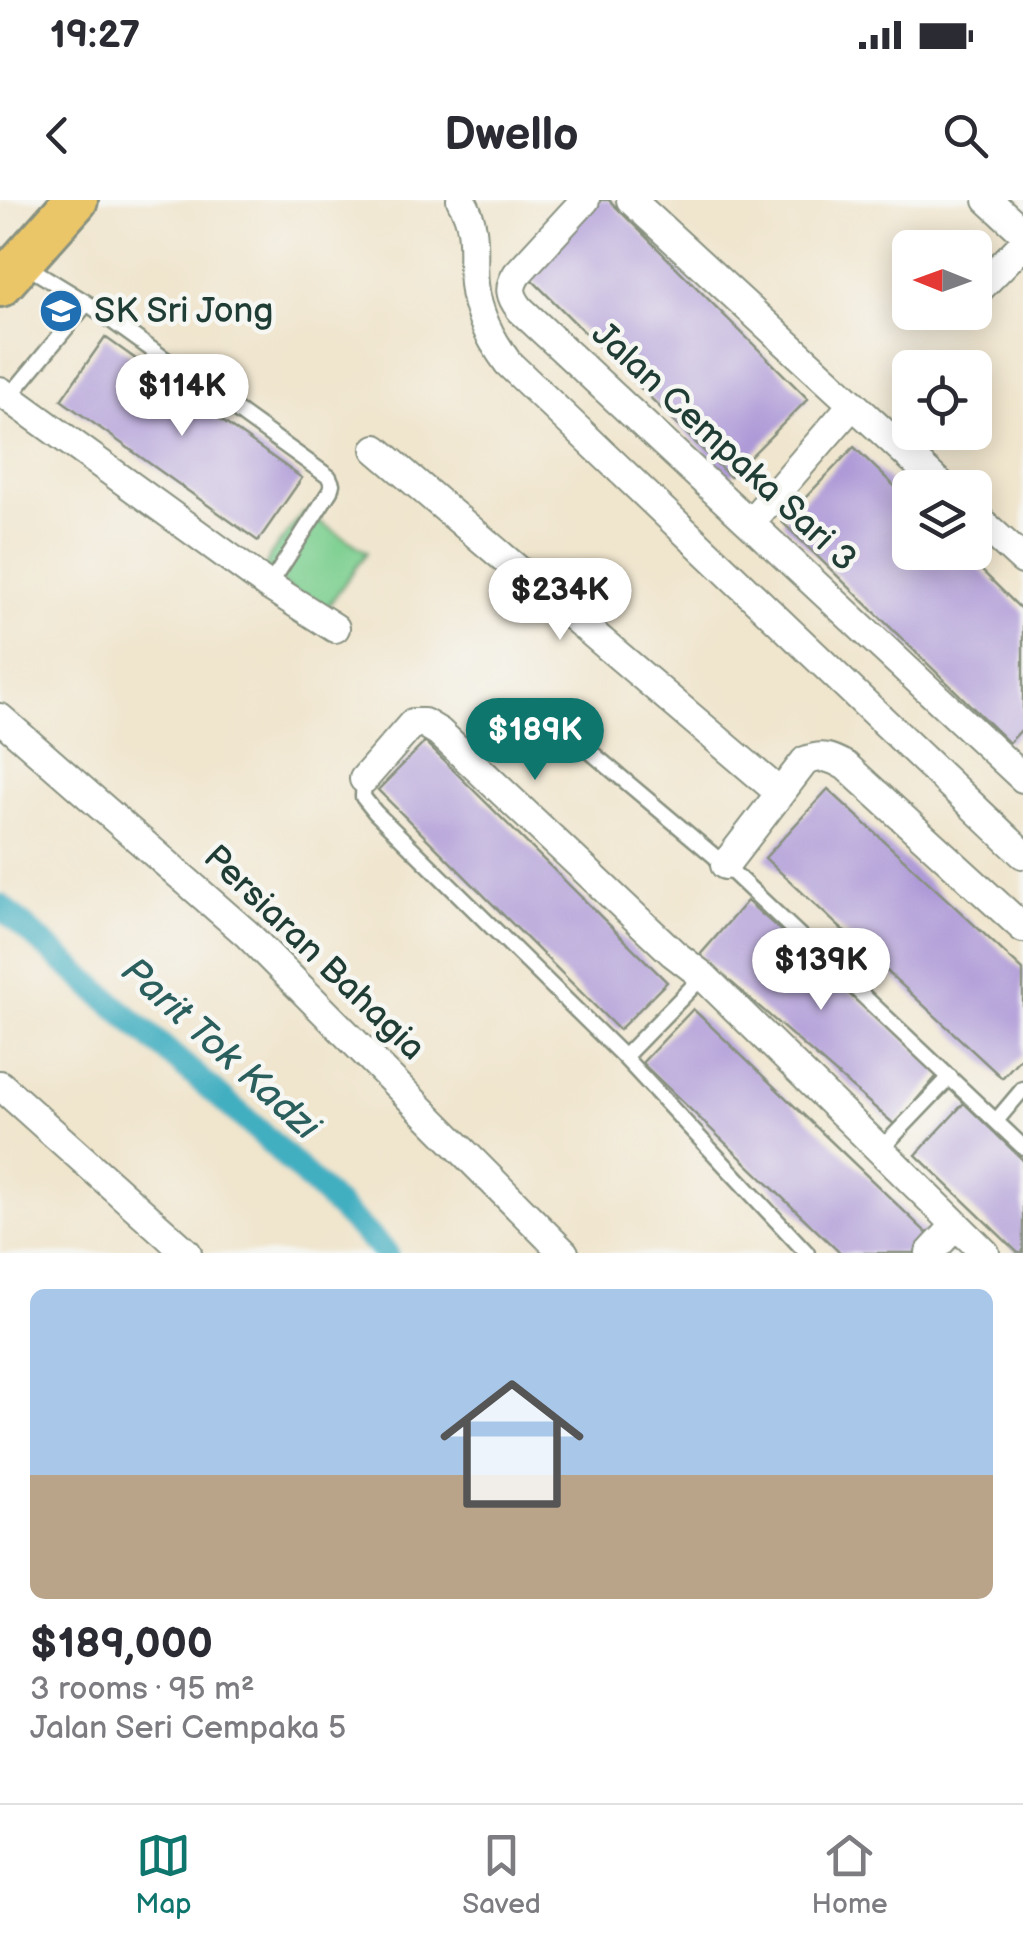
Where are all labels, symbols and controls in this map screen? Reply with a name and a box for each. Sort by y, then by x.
text: 19:27 [50,13,140,58]
icon: back [30,108,85,163]
text: Dwello [444,108,579,163]
icon: search [938,108,993,163]
north arrow [892,230,992,330]
map controls [892,230,992,570]
school or university icon: SK Sri Jong [38,288,84,334]
place label: SK Sri Jong [94,290,273,333]
street label: Jalan Cempaka Sari 3 [583,313,865,581]
button: locate [892,350,992,450]
pin: $114K [112,354,252,439]
text: $114K [138,367,226,406]
button: layers [892,470,992,570]
pin: $234K [490,558,630,643]
text: $234K [511,571,609,610]
pin: $189K [465,698,605,783]
text: $189K [488,711,582,750]
street label: Persiaran Bahagia [194,836,434,1070]
pin: $139K [751,928,891,1013]
text: $139K [774,941,868,980]
water label: Parit Tok Kadzi [112,948,329,1151]
icon: home [422,1354,602,1534]
text: $189,000 [30,1619,213,1670]
text: 3 rooms · 95 m² [30,1670,255,1709]
text: Jalan Seri Cempaka 5 [30,1709,346,1748]
tab: Map [135,1828,192,1921]
tab: Saved [462,1828,541,1921]
tab: Home [812,1828,888,1921]

